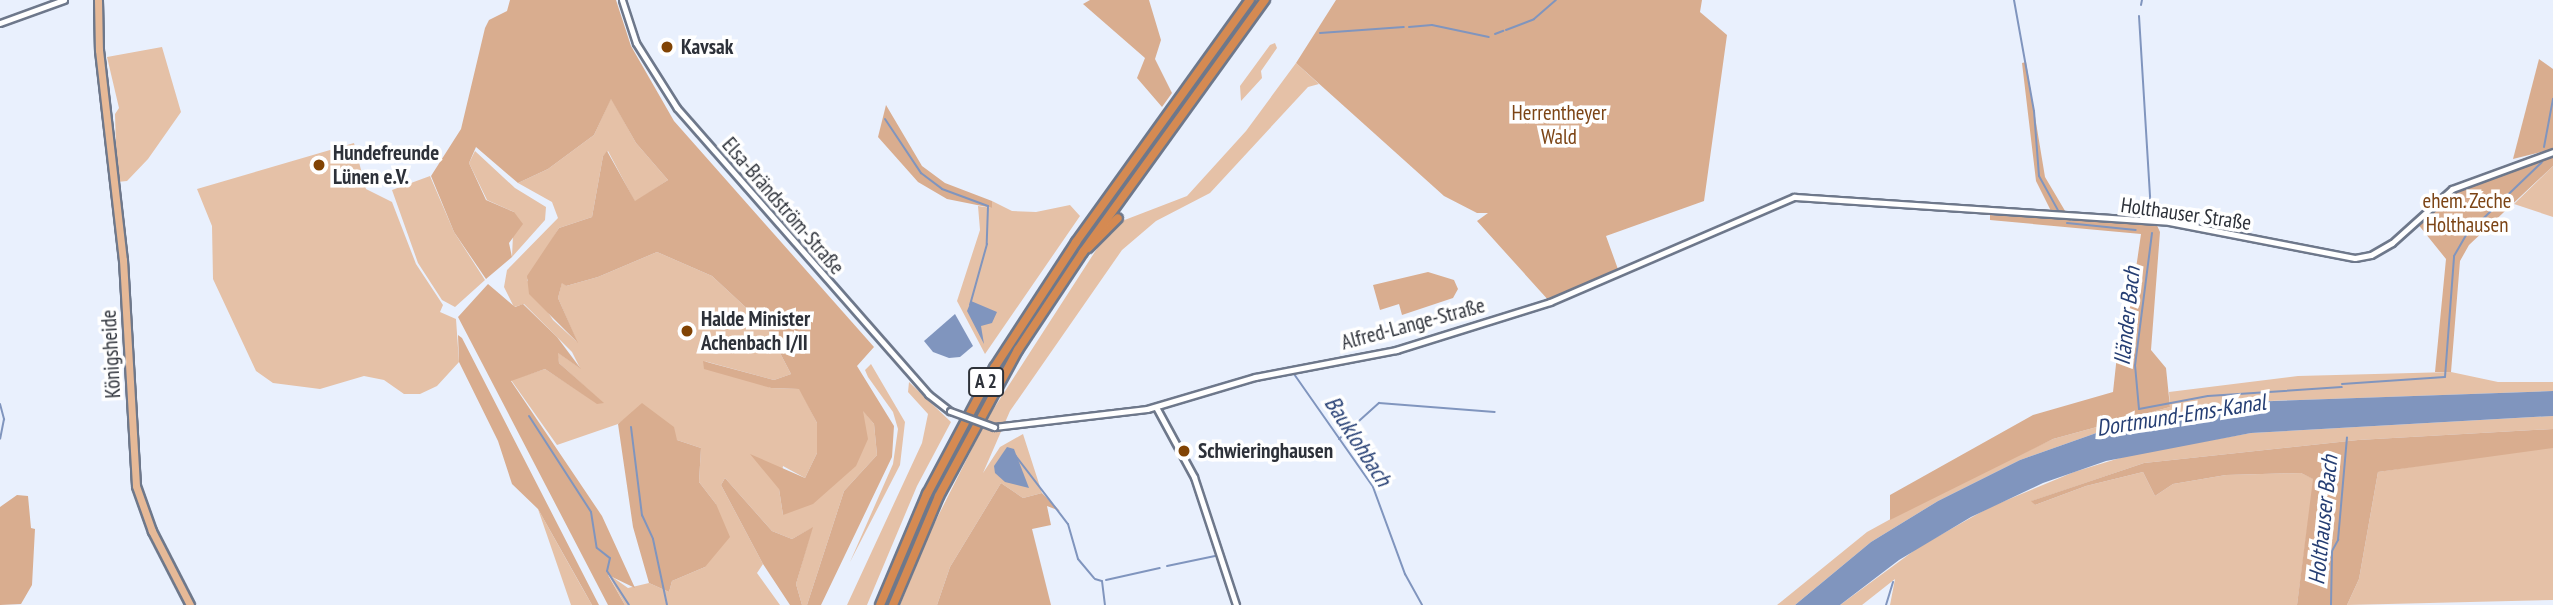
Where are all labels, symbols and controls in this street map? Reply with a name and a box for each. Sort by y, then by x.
place label: Kavsak [681,34,733,60]
marker: Kavsak [659,39,675,55]
park label: Herrentheyer Wald [1512,100,1606,150]
street label: Elsa-Brändström-Straße [717,132,849,280]
place label: Hundefreunde Lünen e.V. [333,140,439,190]
marker: Hundefreunde Lünen e.V. [311,157,327,173]
park label: ehem. Zeche Holthausen [2422,188,2512,238]
street label: Holthauser Straße [2119,192,2253,236]
water label: Iländer Bach [2108,265,2146,367]
street label: Alfred-Lange-Straße [1338,293,1488,355]
place label: Halde Minister Achenbach I/II [701,306,810,356]
street label: Königsheide [96,309,126,399]
marker: Halde Minister Achenbach I/II [679,323,695,339]
road number: A 2 [967,366,1005,398]
water label: Dortmund-Ems-Kanal [2094,388,2268,442]
water label: Bauklohbach [1319,391,1397,491]
place label: Schwieringhausen [1198,438,1333,464]
marker: Schwieringhausen [1176,443,1192,459]
water label: Holthauser Bach [2302,454,2344,586]

